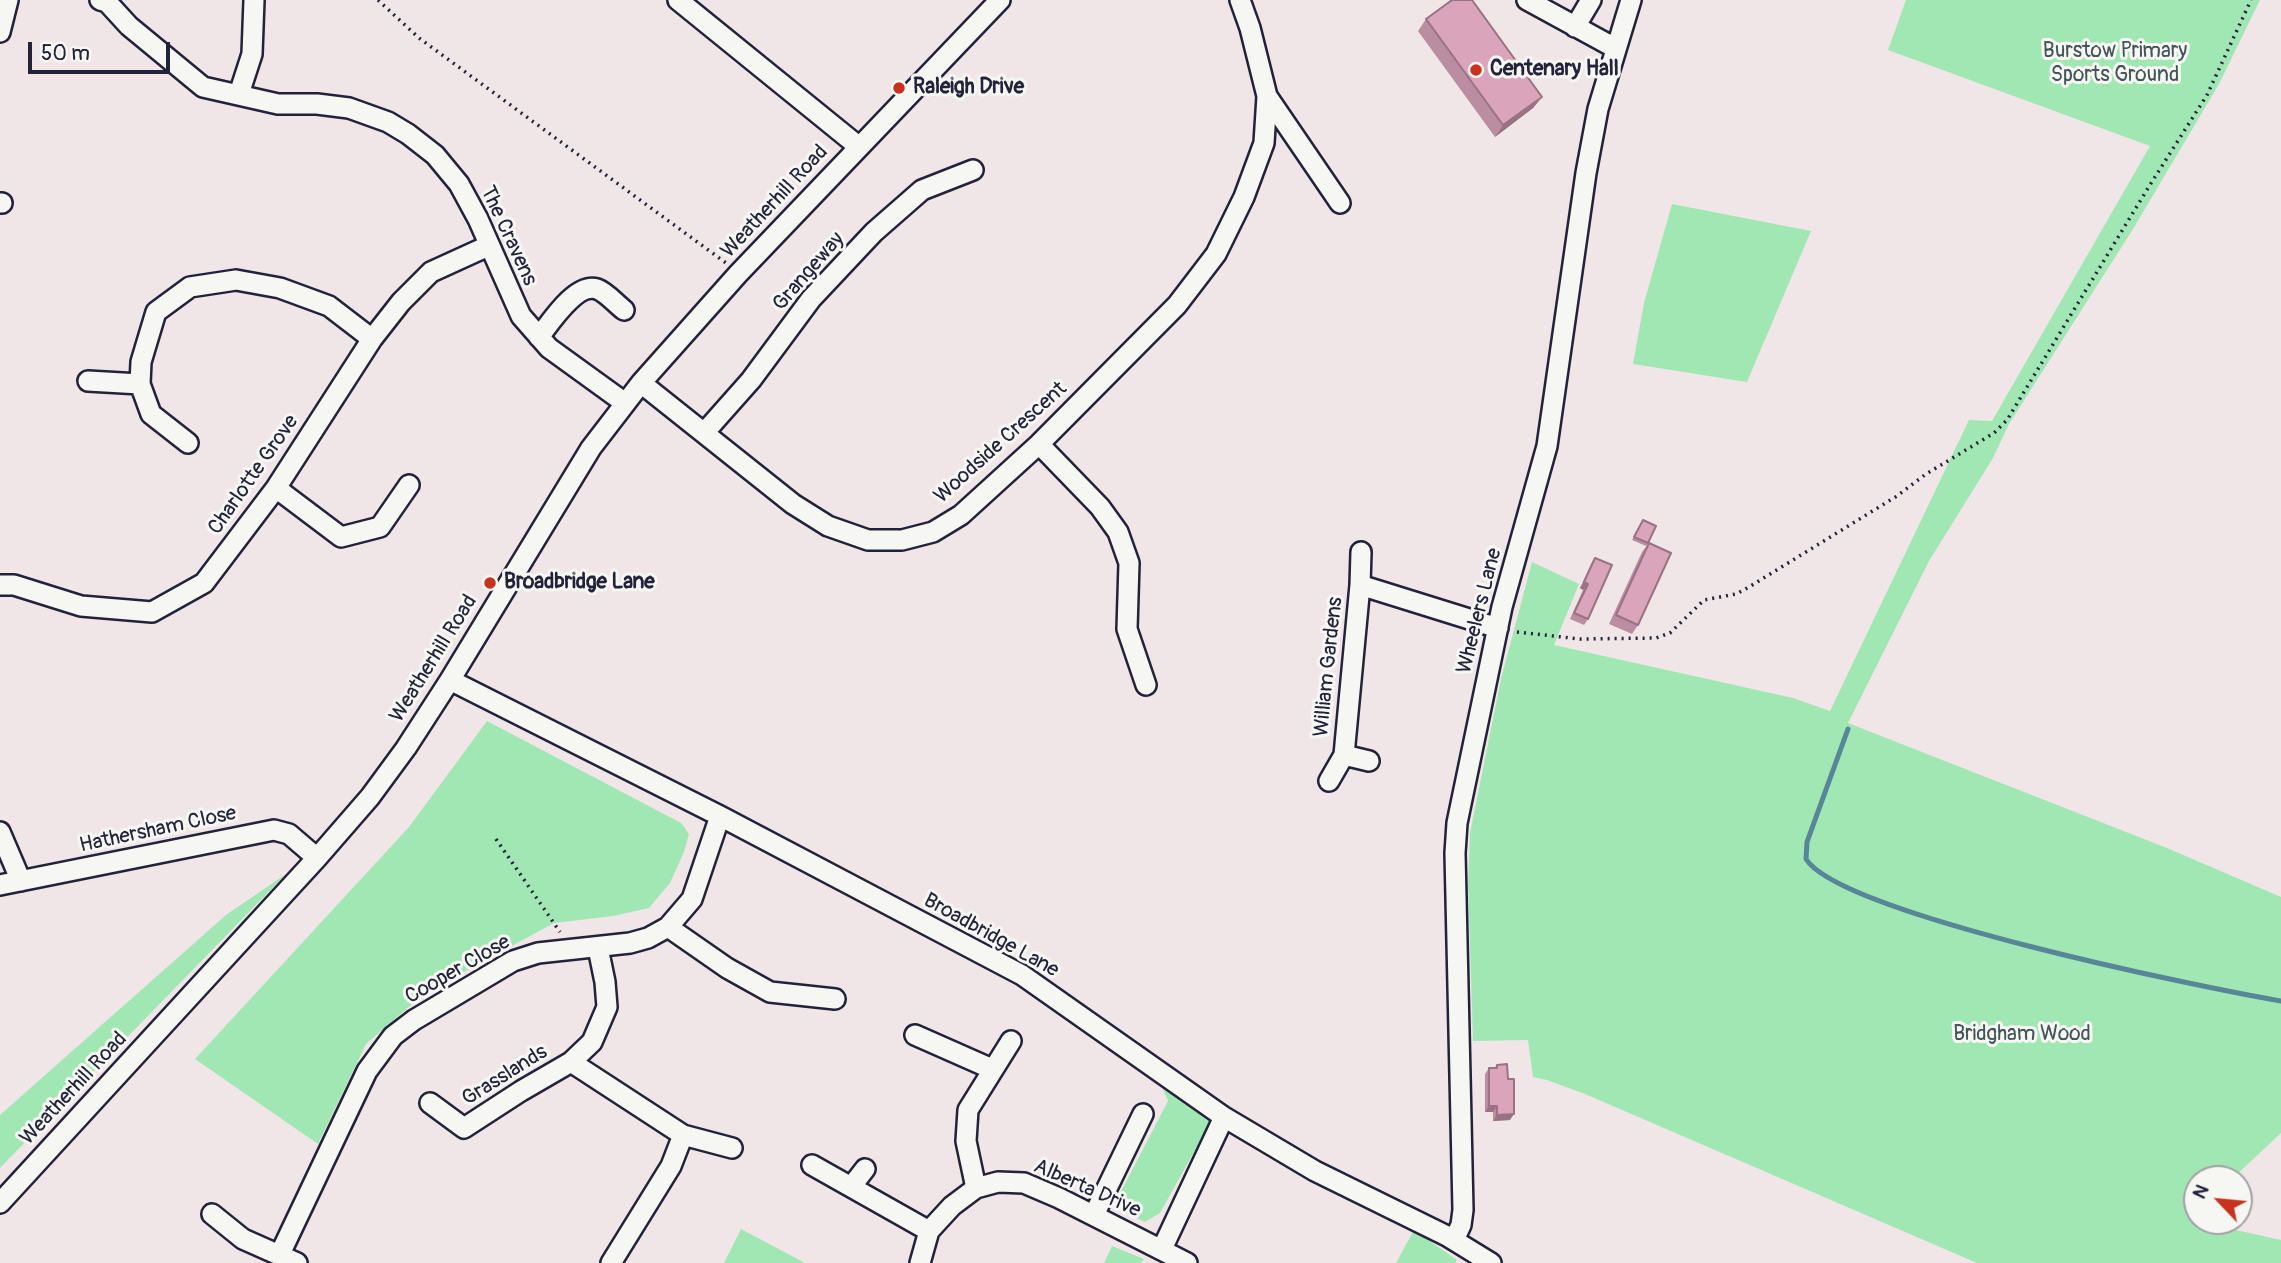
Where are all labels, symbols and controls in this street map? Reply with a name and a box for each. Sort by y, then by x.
scale bar [32,28,173,72]
park label: Burstow Primary Sports Ground [2043,39,2187,89]
text: 50 m [41,40,90,67]
place label: Centenary Hall [1490,57,1619,83]
marker: Centenary Hall [1468,62,1484,78]
place label: Raleigh Drive [913,75,1024,101]
marker: Raleigh Drive [891,80,907,96]
street label: Weatherhill Road [716,140,834,264]
street label: The Cravens [474,182,542,290]
street label: Grangeway [768,227,850,317]
street label: Woodside Crescent [929,377,1073,509]
street label: Charlotte Grove [203,410,305,540]
street label: Wheelers Lane [1452,546,1508,676]
place label: Broadbridge Lane [504,570,655,596]
marker: Broadbridge Lane [482,575,498,591]
street label: Weatherhill Road [385,591,483,727]
street label: William Gardens [1309,596,1349,738]
street label: Hathersham Close [77,801,239,859]
street label: Broadbridge Lane [919,888,1063,984]
street label: Cooper Close [401,930,515,1010]
park label: Bridgham Wood [1953,1022,2091,1048]
street label: Weatherhill Road [15,1027,133,1151]
street label: Grasslands [458,1040,552,1112]
street label: Alberta Drive [1030,1154,1144,1224]
north arrow [2183,1165,2253,1235]
text: N [2187,1181,2215,1203]

